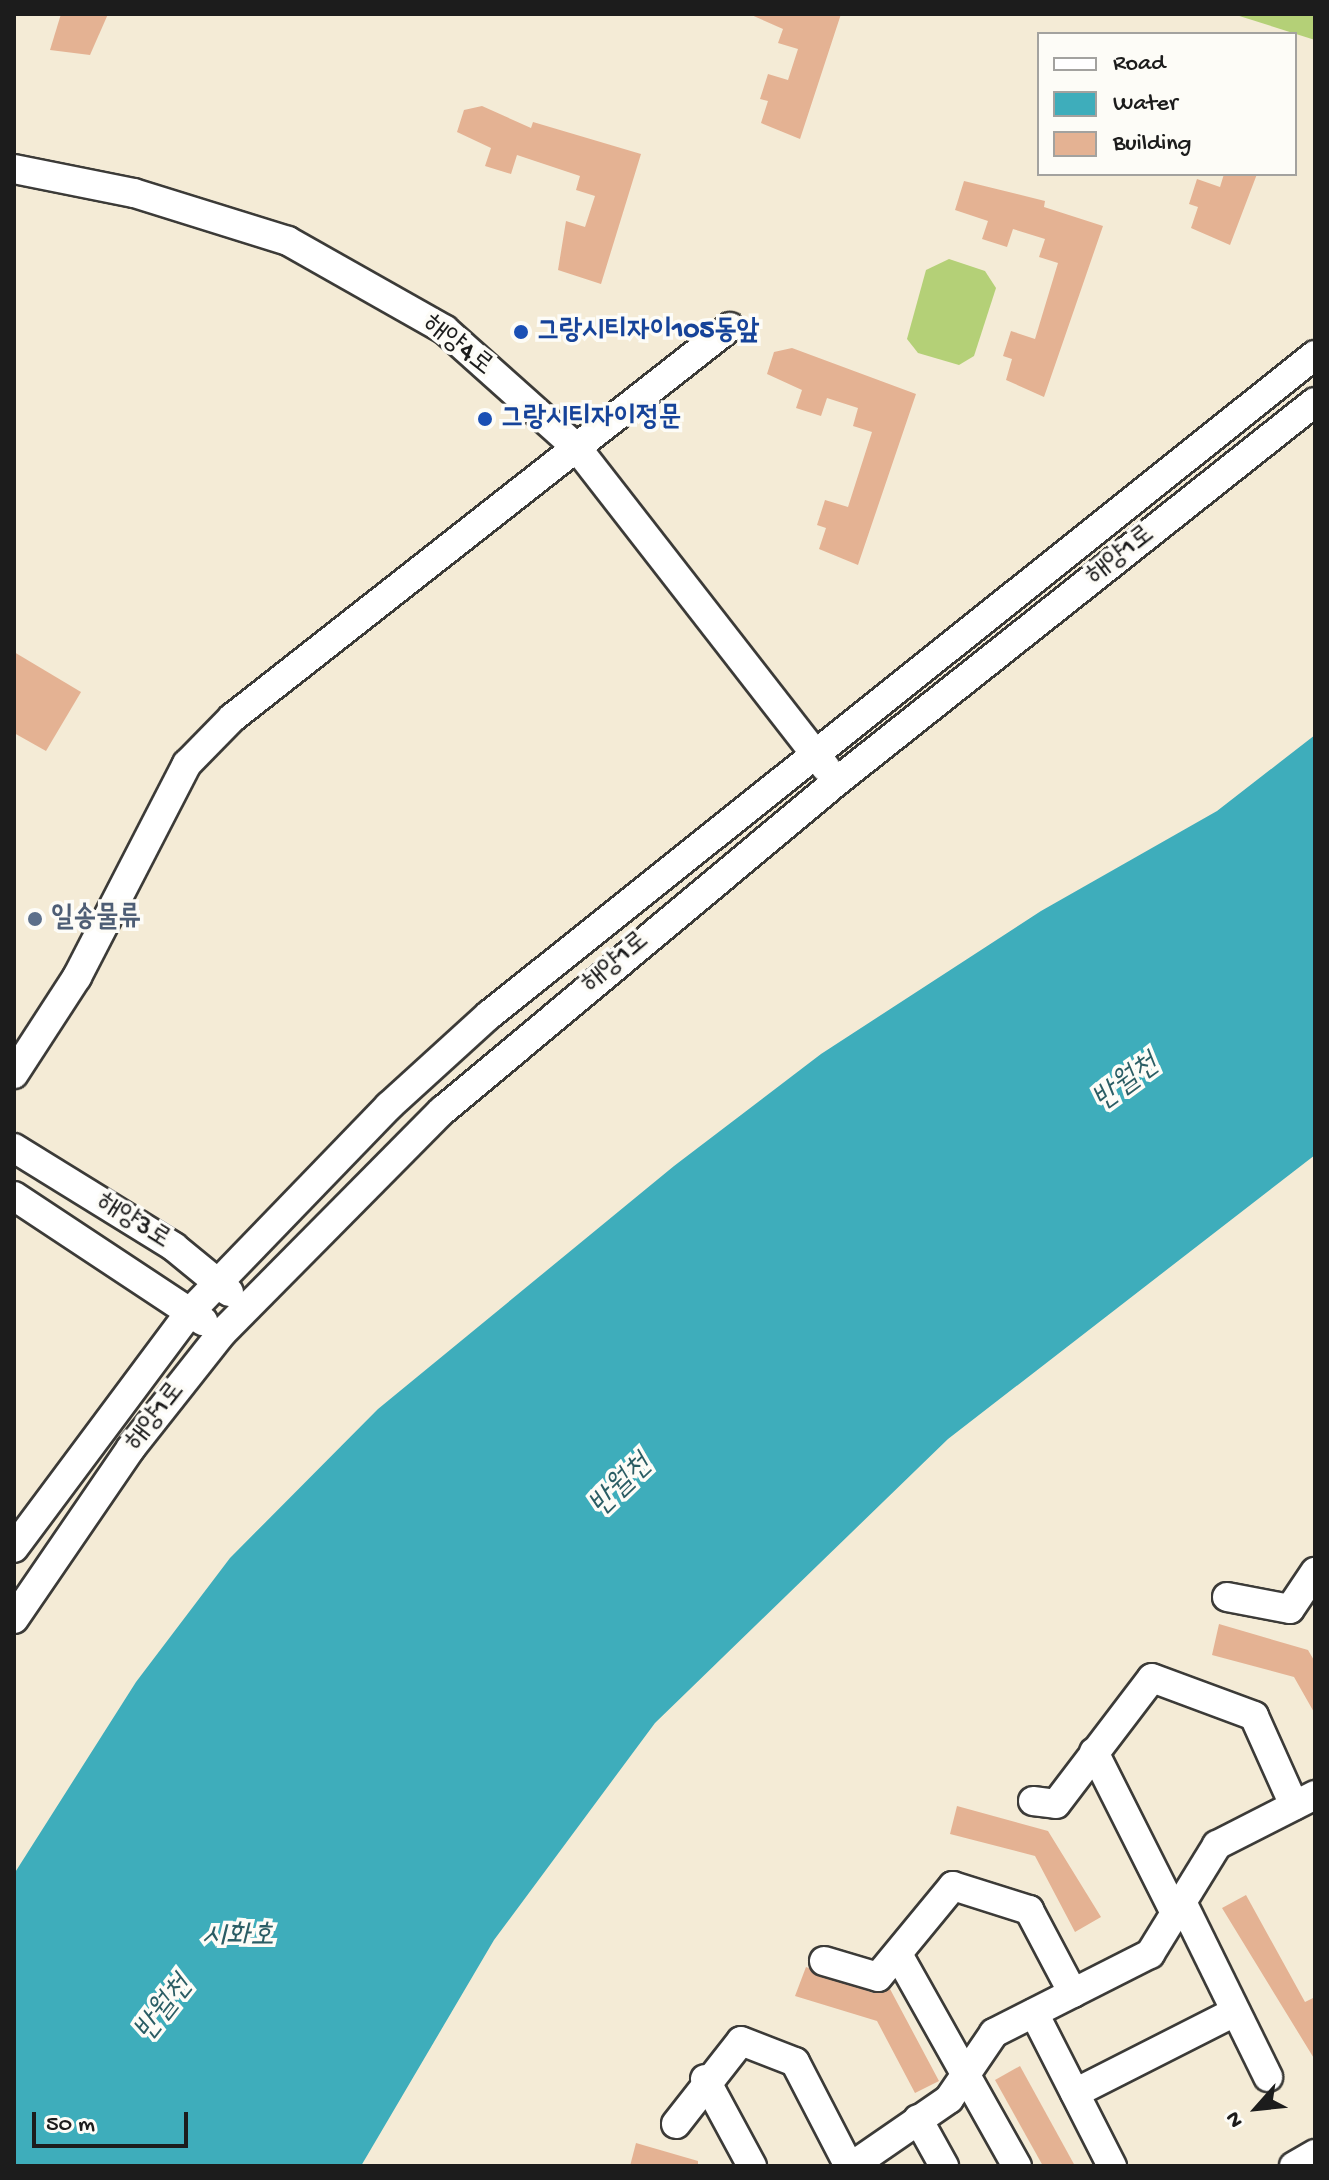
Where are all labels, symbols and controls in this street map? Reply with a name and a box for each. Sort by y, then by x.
legend [1037,32,1297,176]
text: Road [1113,50,1165,79]
text: Water [1113,90,1177,119]
text: Building [1113,130,1191,159]
street label: 해양4로 [415,308,499,384]
place label: 그랑시티자이105동앞 [537,315,759,349]
marker: 그랑시티자이105동앞 [512,323,530,341]
place label: 그랑시티자이정문 [501,402,681,436]
marker: 그랑시티자이정문 [476,410,494,428]
street label: 해양1로 [1080,518,1162,594]
place label: 일송물류 [51,902,141,936]
marker: 일송물류 [26,910,44,928]
street label: 해양1로 [575,925,657,1001]
water label: 반월천 [1087,1048,1167,1120]
street label: 해양3로 [89,1186,177,1258]
street label: 해양1로 [118,1376,194,1458]
water label: 반월천 [583,1449,661,1525]
water label: 시화호 [202,1920,274,1956]
water label: 반월천 [129,1970,201,2050]
north arrow [1217,2068,1297,2148]
scale bar [36,2096,192,2146]
text: N [1221,2107,1250,2131]
text: 50 m [46,2111,95,2140]

